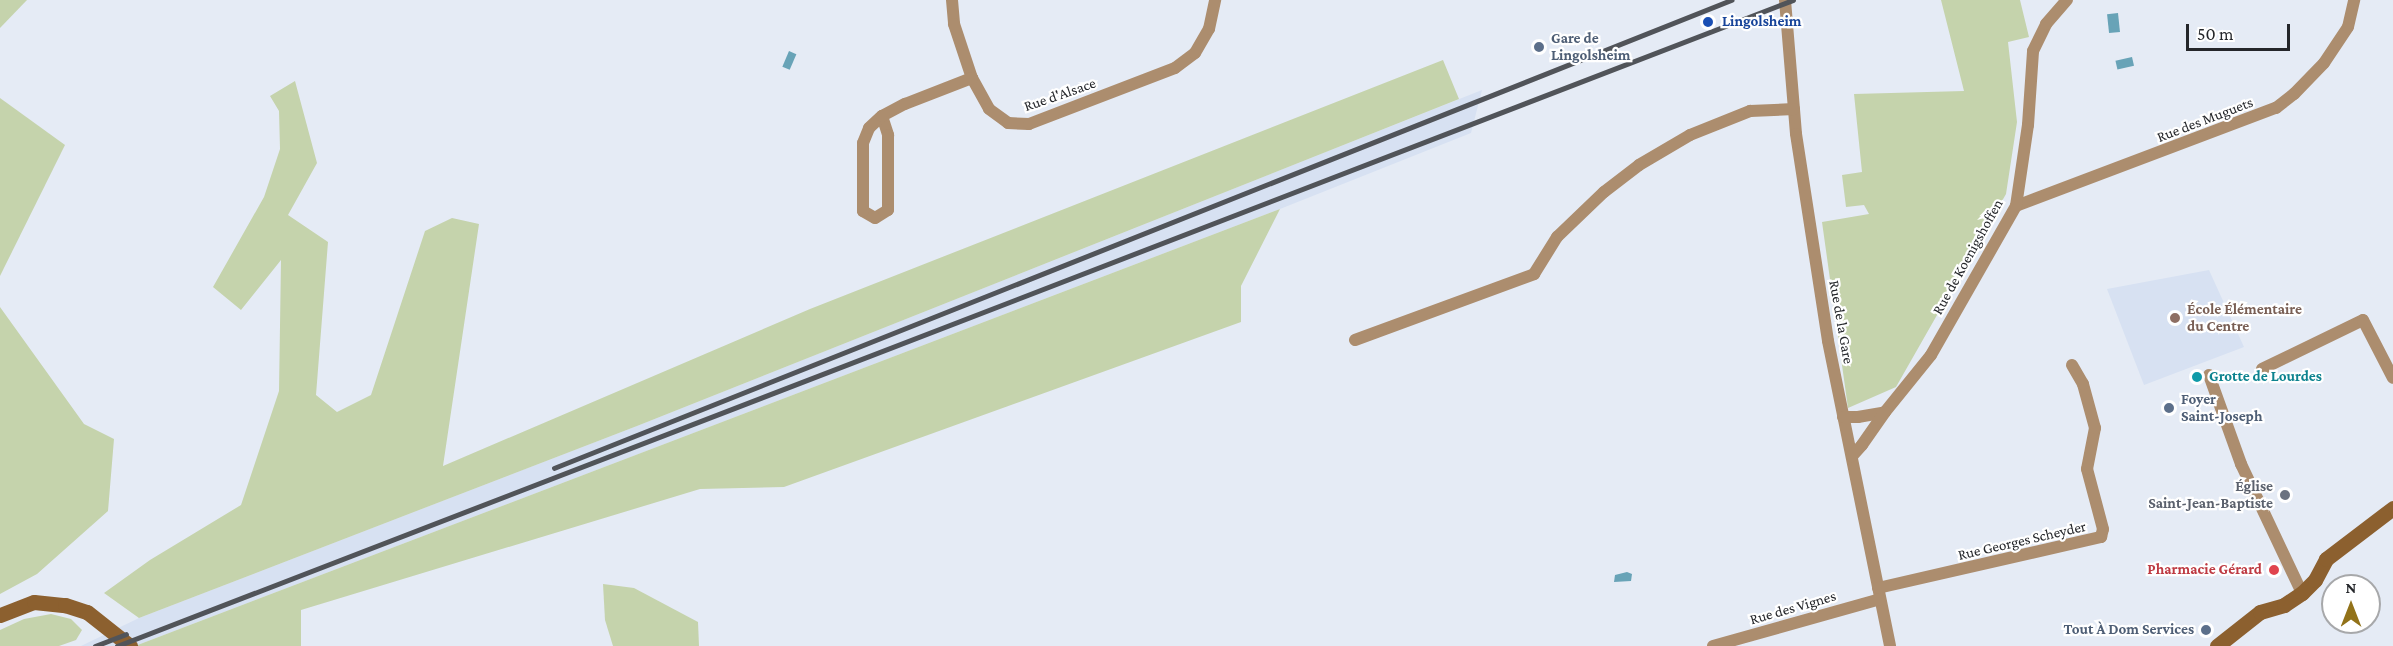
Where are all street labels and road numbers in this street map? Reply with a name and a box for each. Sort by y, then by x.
street label: Rue d'Alsace [1022,74,1098,116]
street label: Rue des Muguets [2154,93,2256,147]
street label: Rue de Koenigshoffen [1929,196,2007,318]
street label: Rue de la Gare [1825,279,1857,365]
street label: Rue Georges Scheyder [1956,518,2088,564]
street label: Rue des Vignes [1748,587,1838,629]

